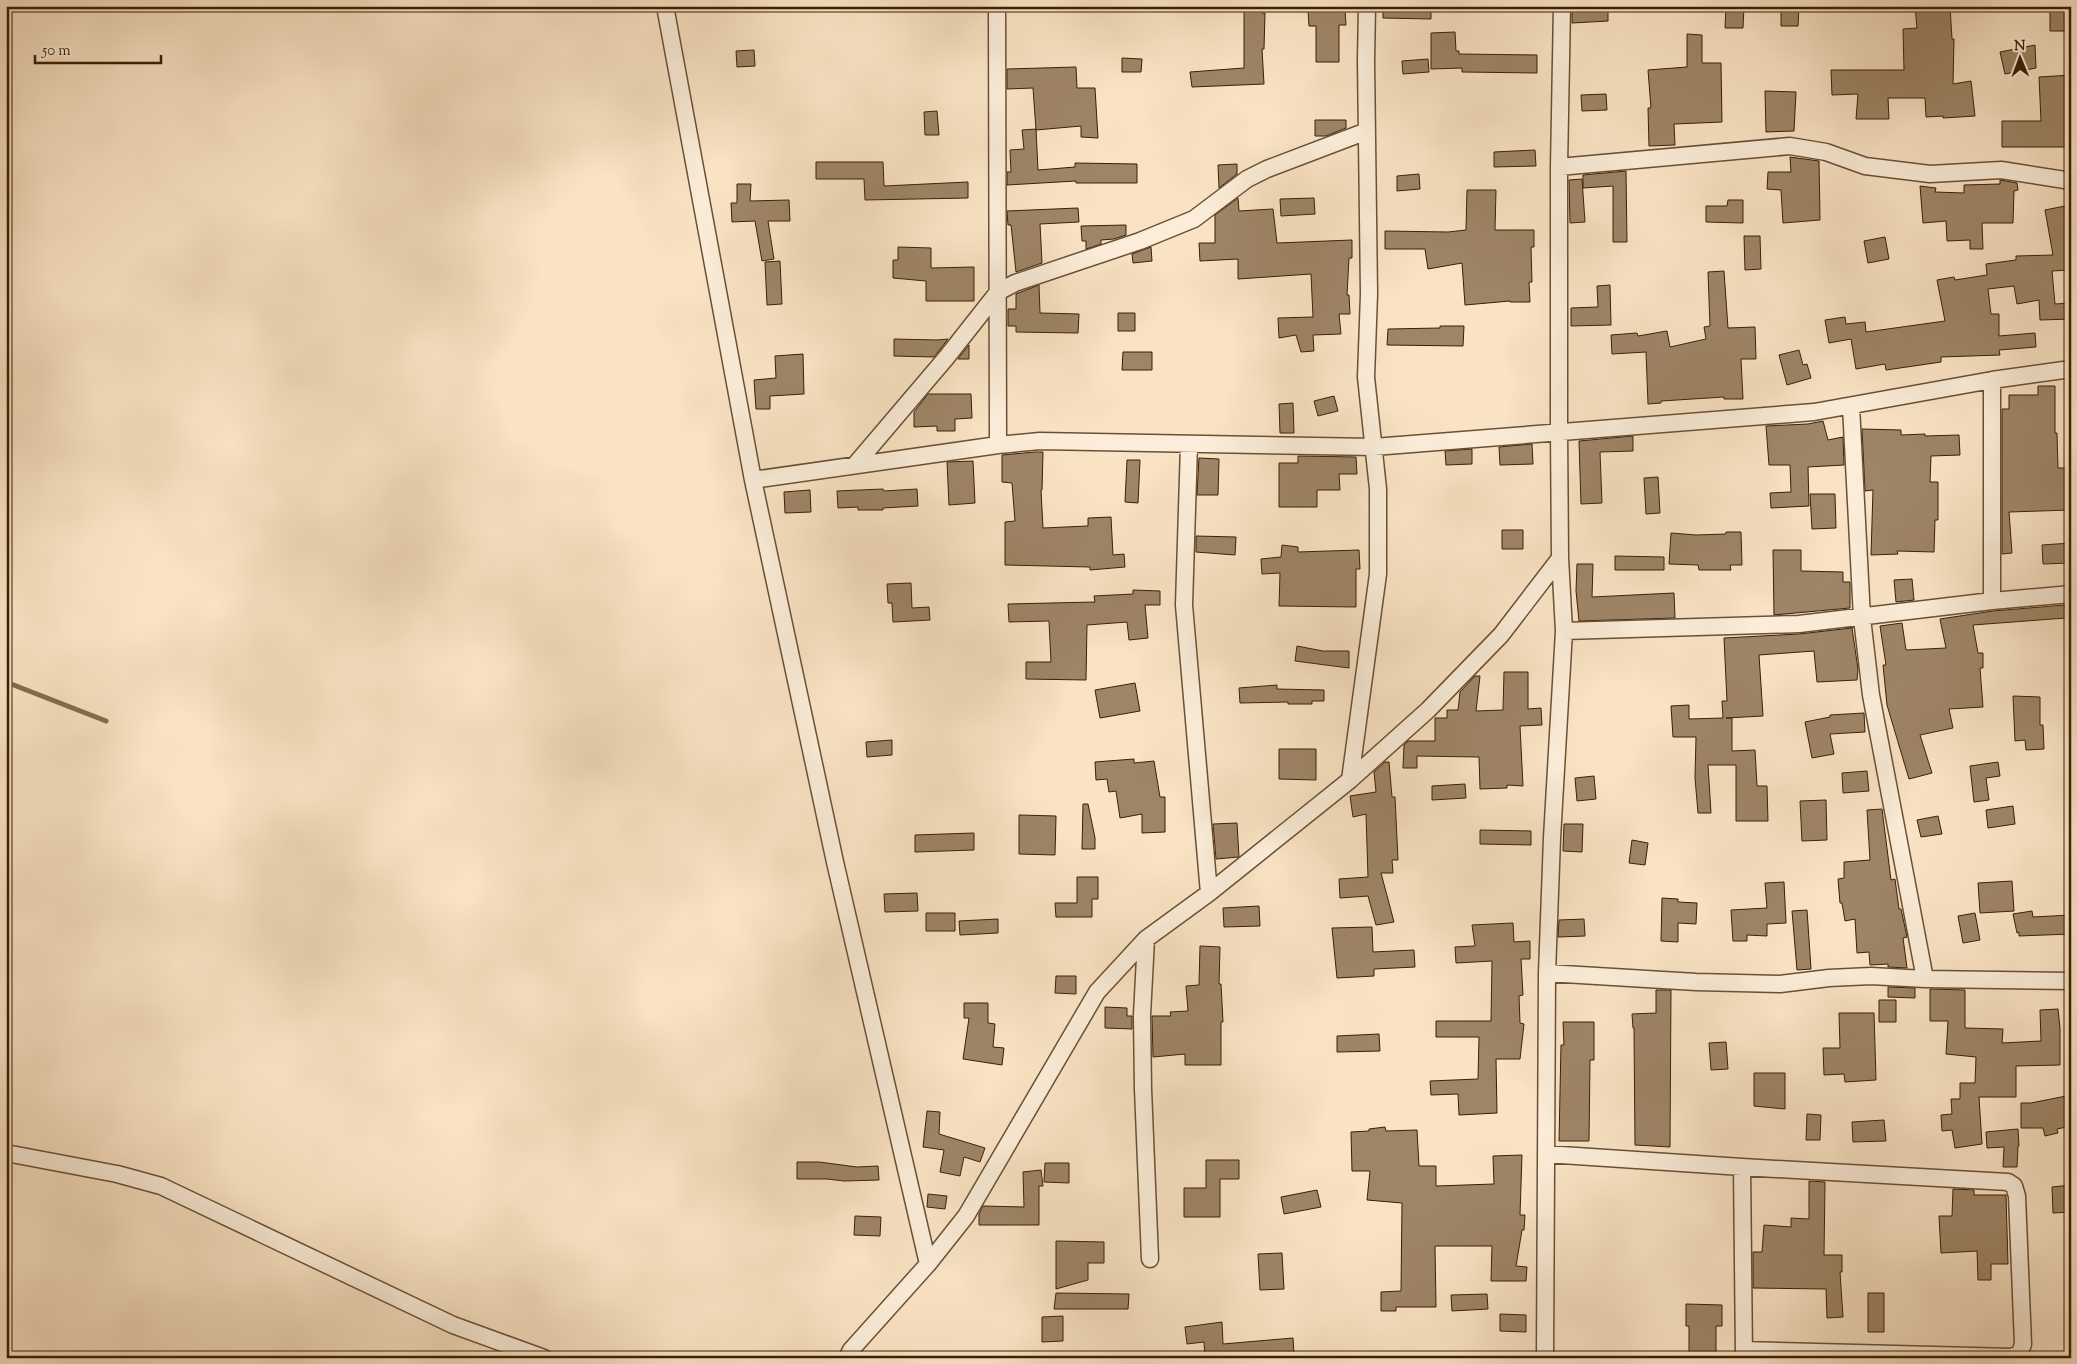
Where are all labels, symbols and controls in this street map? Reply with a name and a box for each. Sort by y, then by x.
scale bar [35,32,161,64]
north arrow [1994,32,2044,82]
text: N [2014,37,2026,57]
text: 50 m [41,41,71,62]

